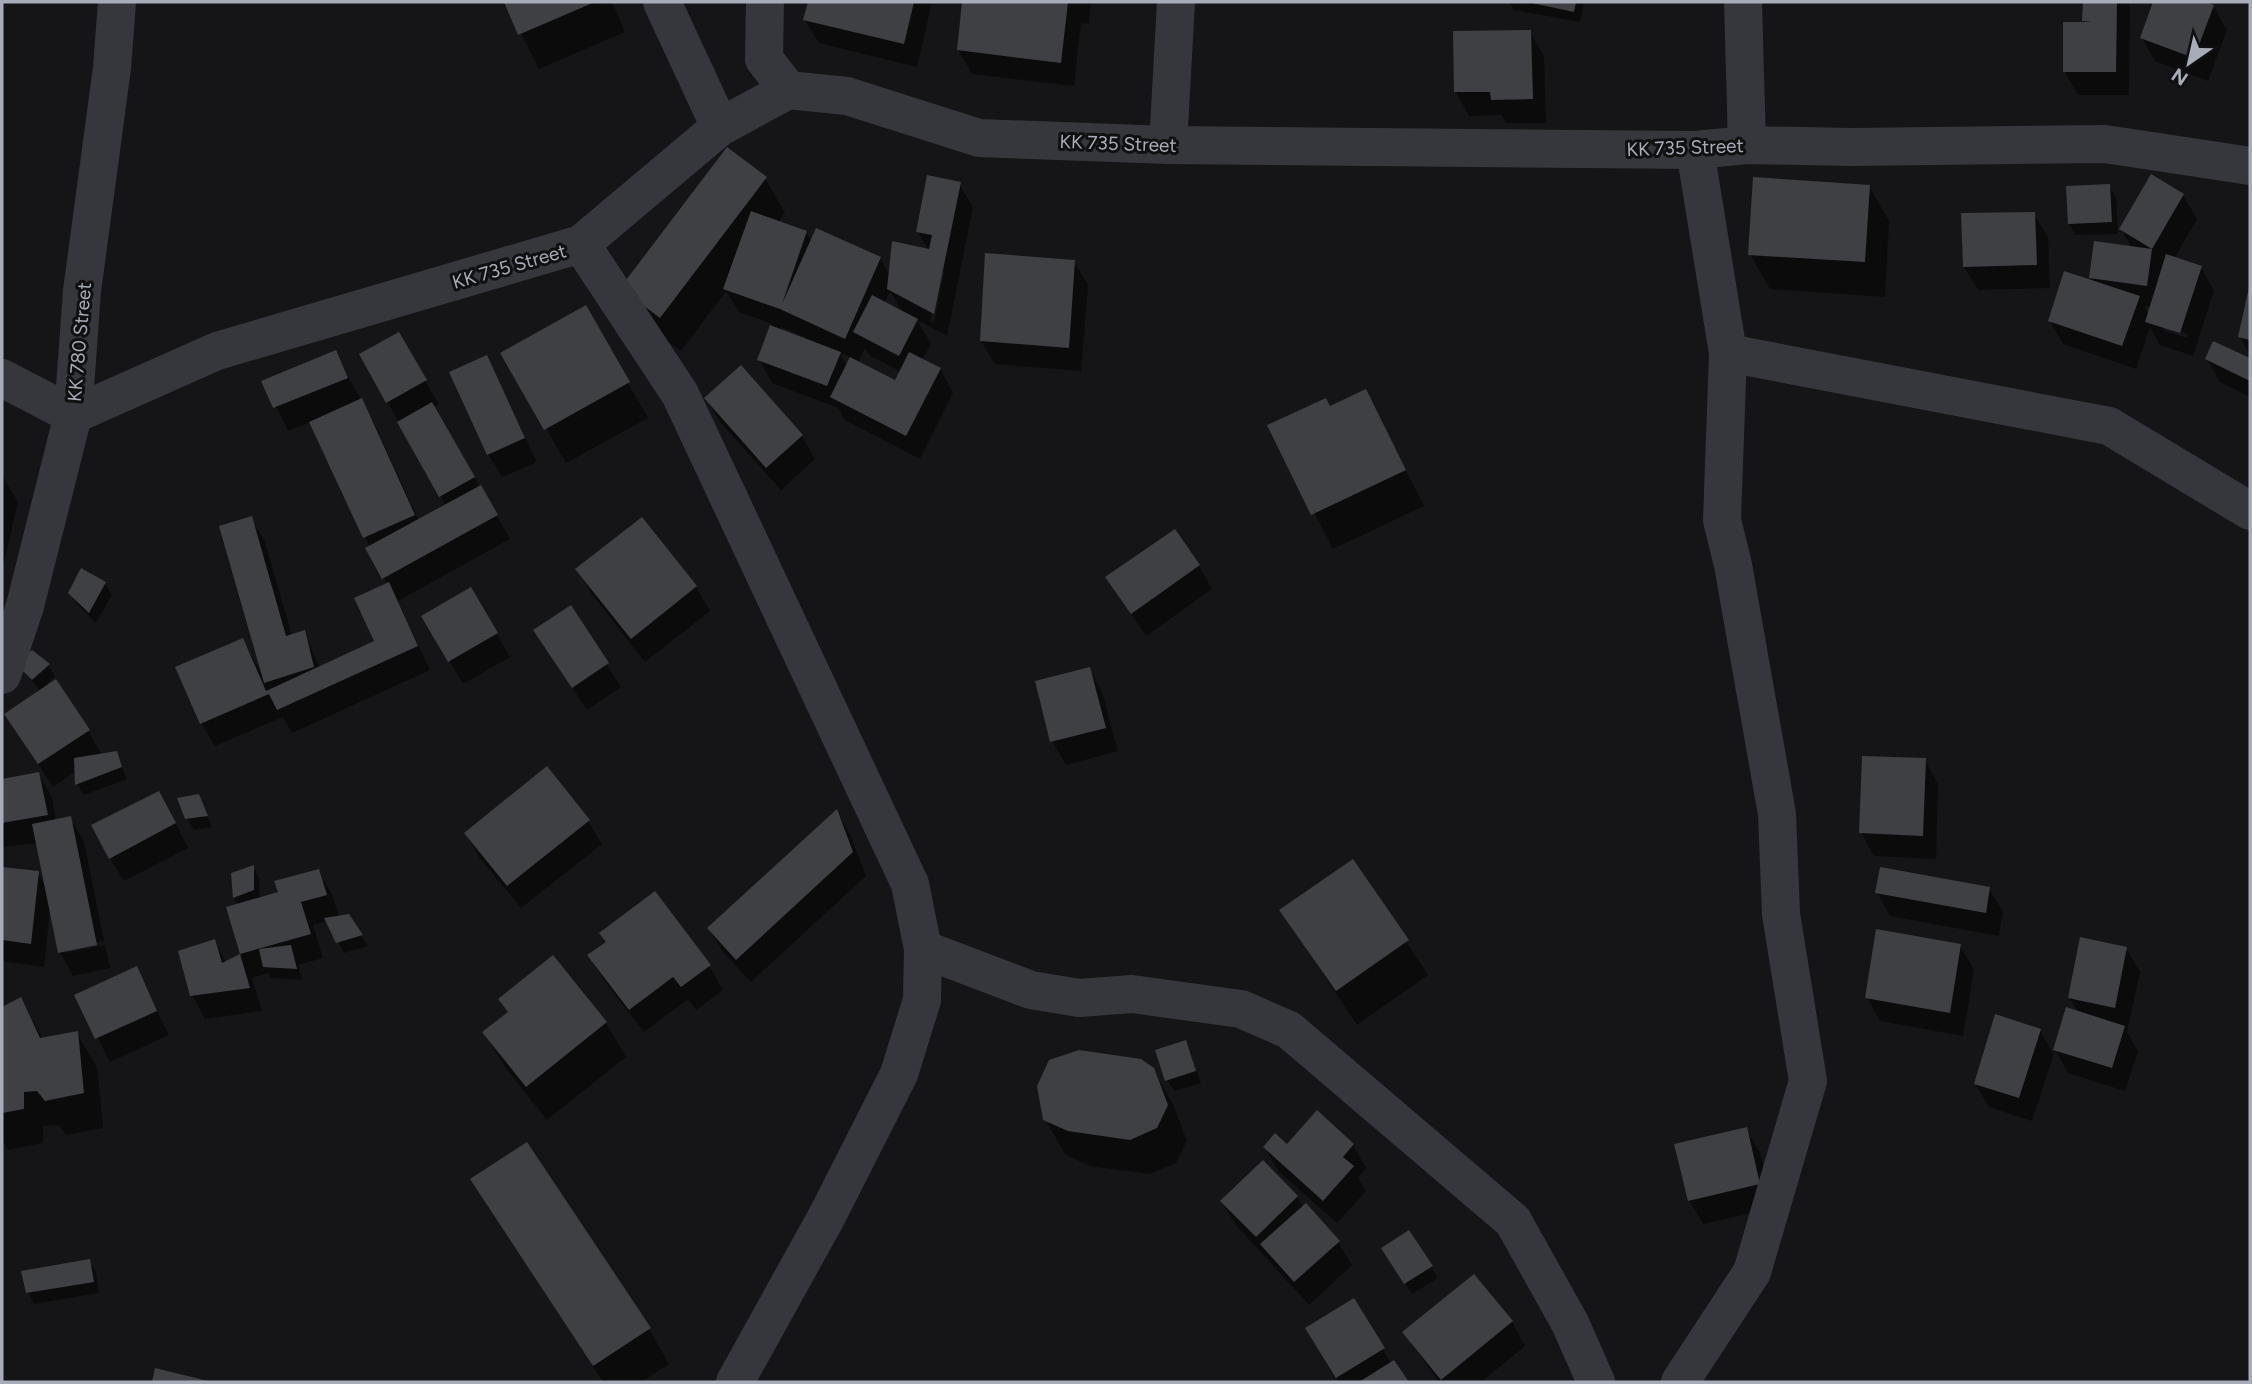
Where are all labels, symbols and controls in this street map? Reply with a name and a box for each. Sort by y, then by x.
north arrow [2154,28,2224,98]
text: N [2167,63,2192,90]
street label: KK 735 Street [1059,130,1177,157]
street label: KK 735 Street [1626,134,1744,161]
street label: KK 735 Street [450,239,569,294]
street label: KK 780 Street [63,281,96,403]

